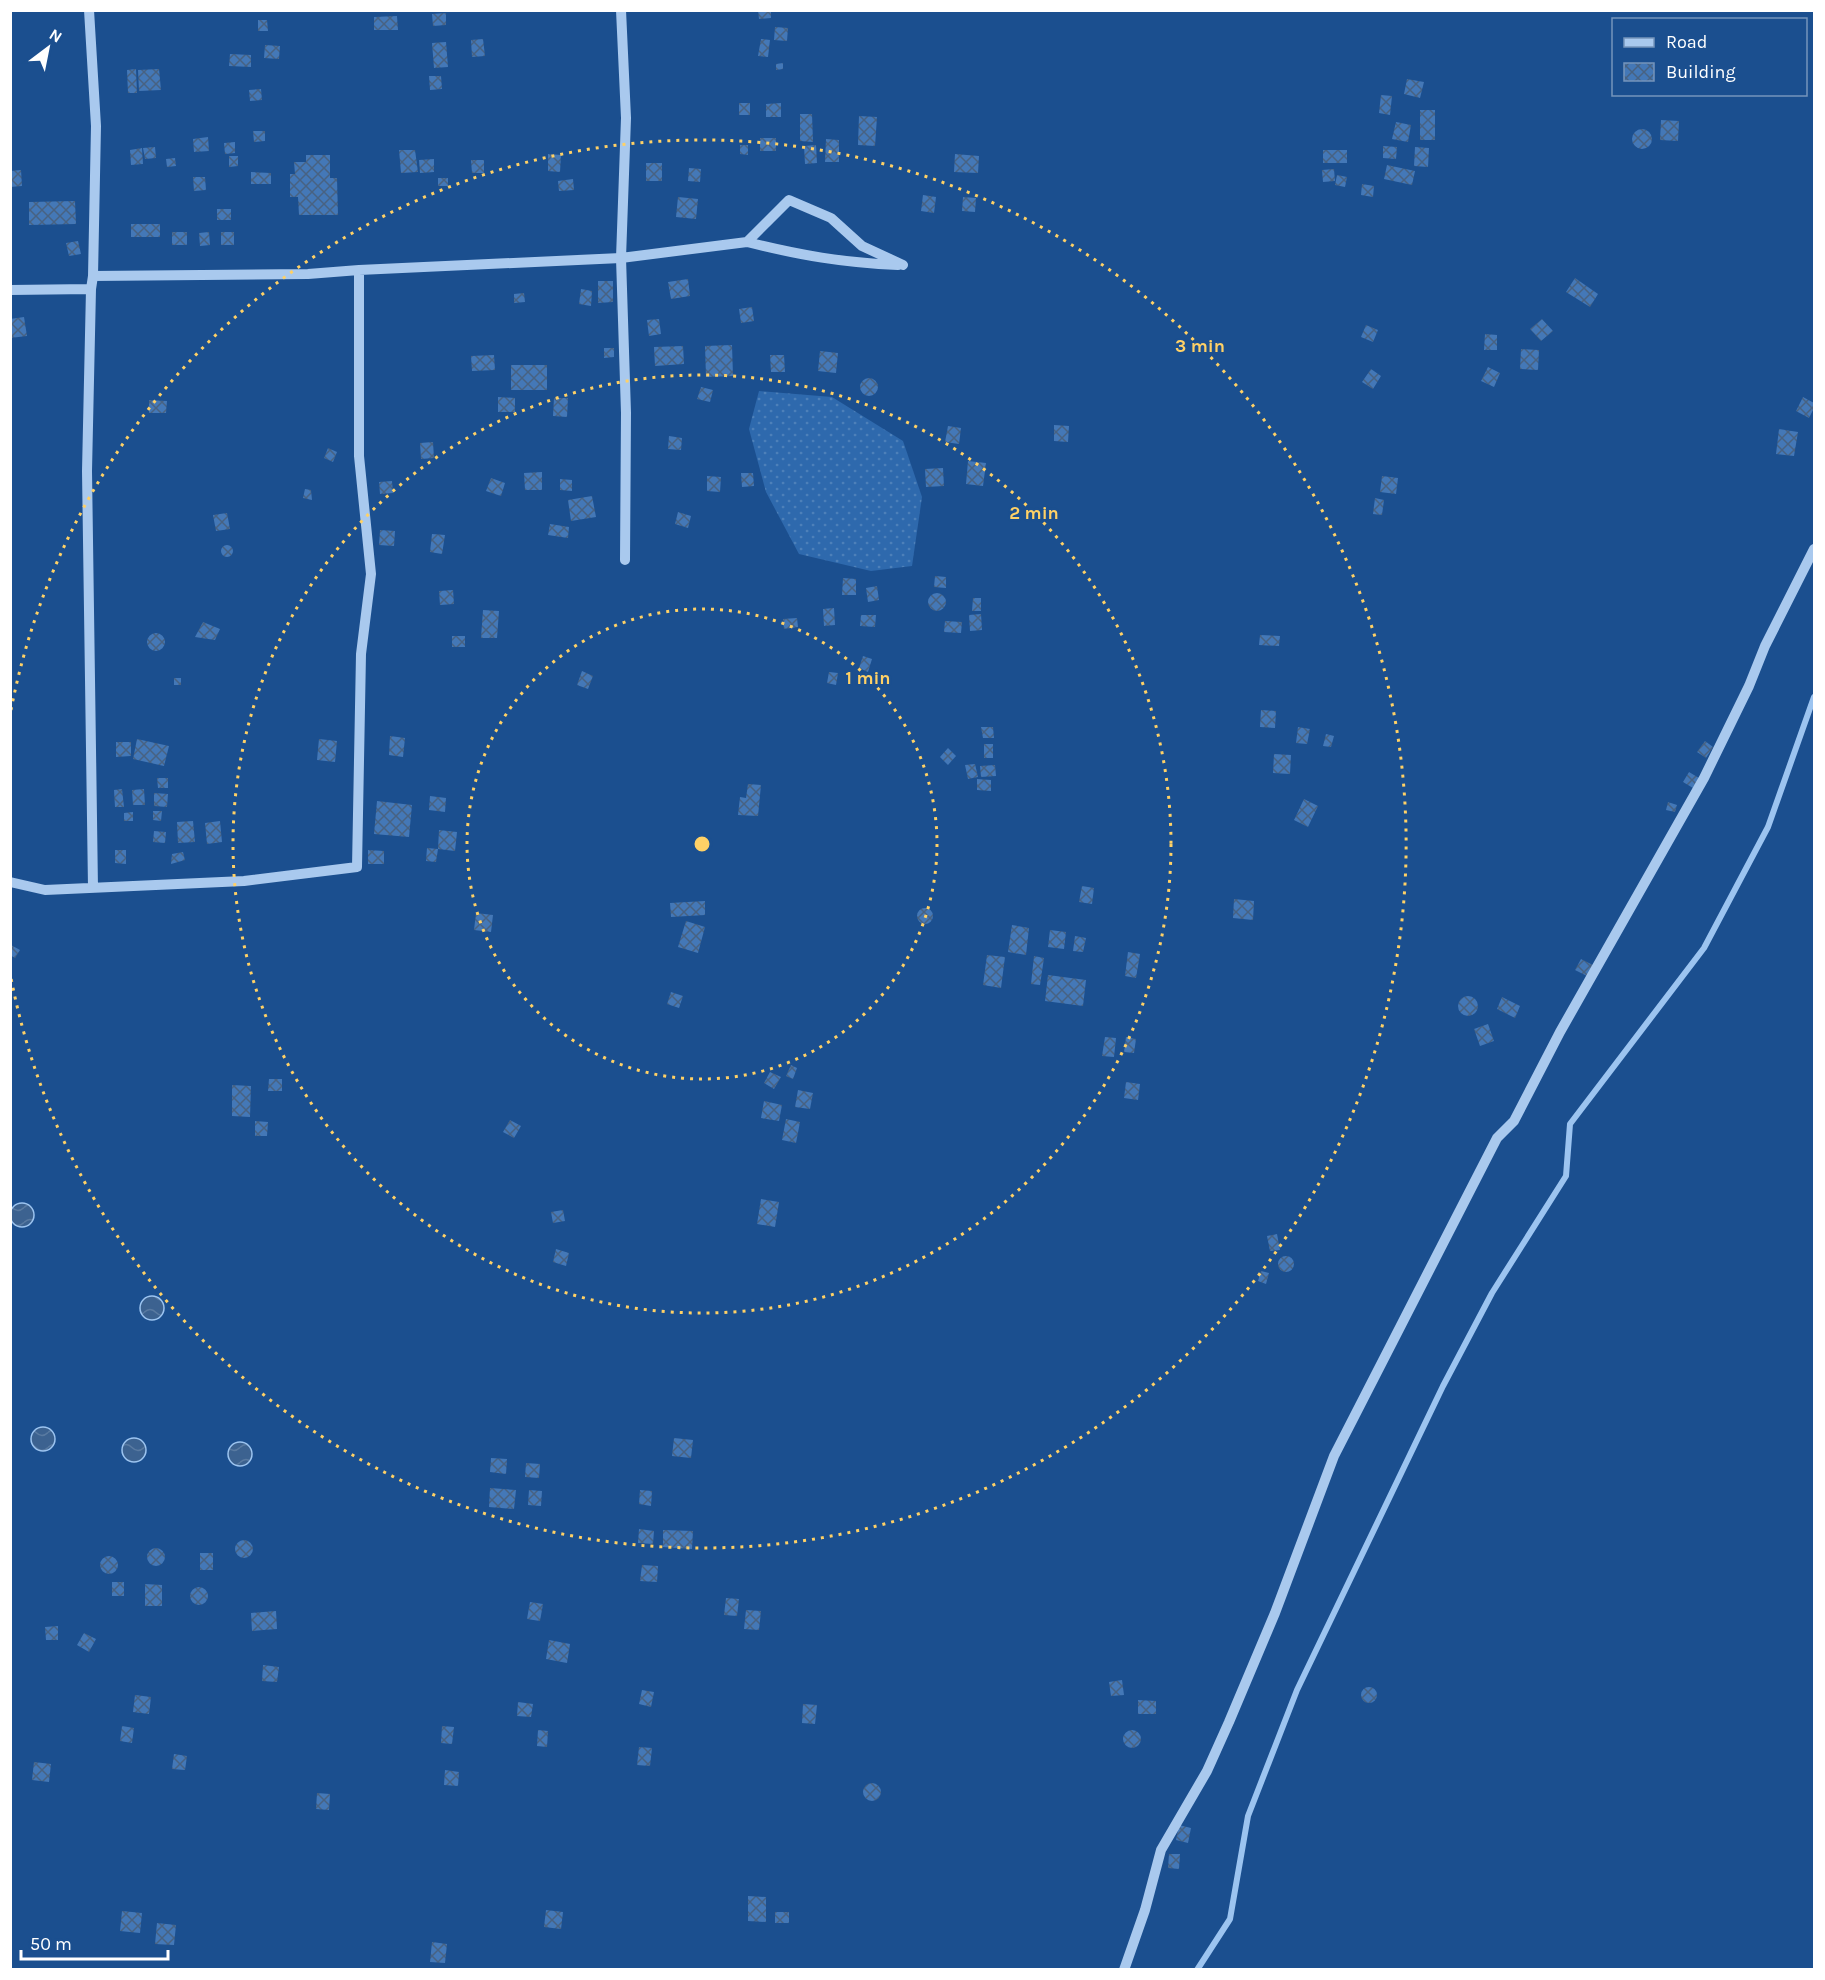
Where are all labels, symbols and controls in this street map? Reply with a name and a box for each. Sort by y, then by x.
north arrow [18,18,78,78]
legend [1612,18,1807,96]
text: N [46,25,66,47]
text: Road [1666,31,1707,53]
text: Building [1666,61,1736,83]
text: 3 min [1175,335,1225,357]
text: 2 min [1009,502,1059,524]
text: 1 min [845,667,891,689]
centre of rings [692,834,712,854]
scale bar [21,1923,168,1961]
text: 50 m [30,1933,72,1955]

